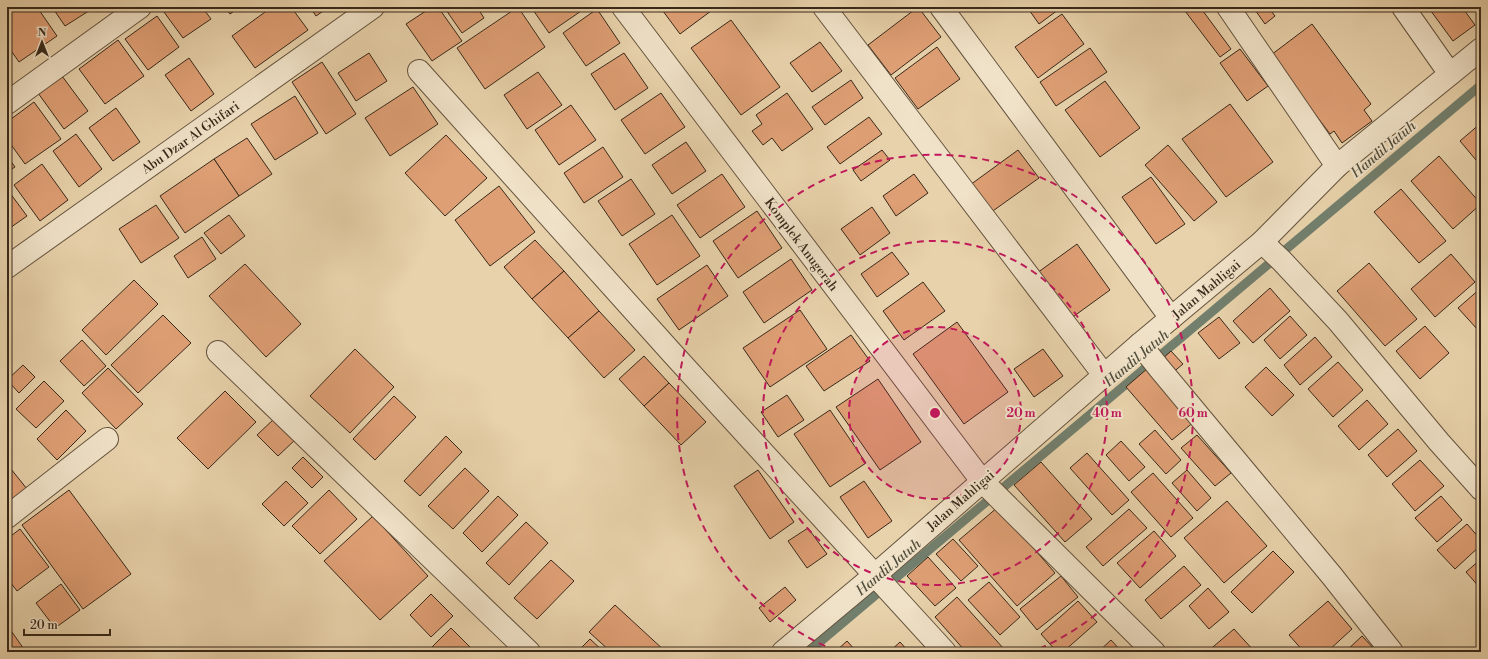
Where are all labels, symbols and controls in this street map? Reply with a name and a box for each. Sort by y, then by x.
north arrow [22,22,62,62]
text: N [38,26,47,40]
street label: Abu Dzar Al Ghifari [138,98,243,178]
water label: Handil Jatuh [1347,117,1420,183]
street label: Komplek Anugerah [761,195,842,295]
street label: Jalan Mahligai [1168,256,1244,324]
water label: Handil Jatuh [1100,326,1173,392]
centre of rings [928,406,942,420]
text: 20 m [1006,406,1036,421]
text: 40 m [1092,406,1122,421]
text: 60 m [1178,406,1208,421]
street label: Jalan Mahligai [923,467,998,535]
water label: Handil Jatuh [852,535,925,601]
scale bar [24,611,110,637]
text: 20 m [30,618,58,633]

